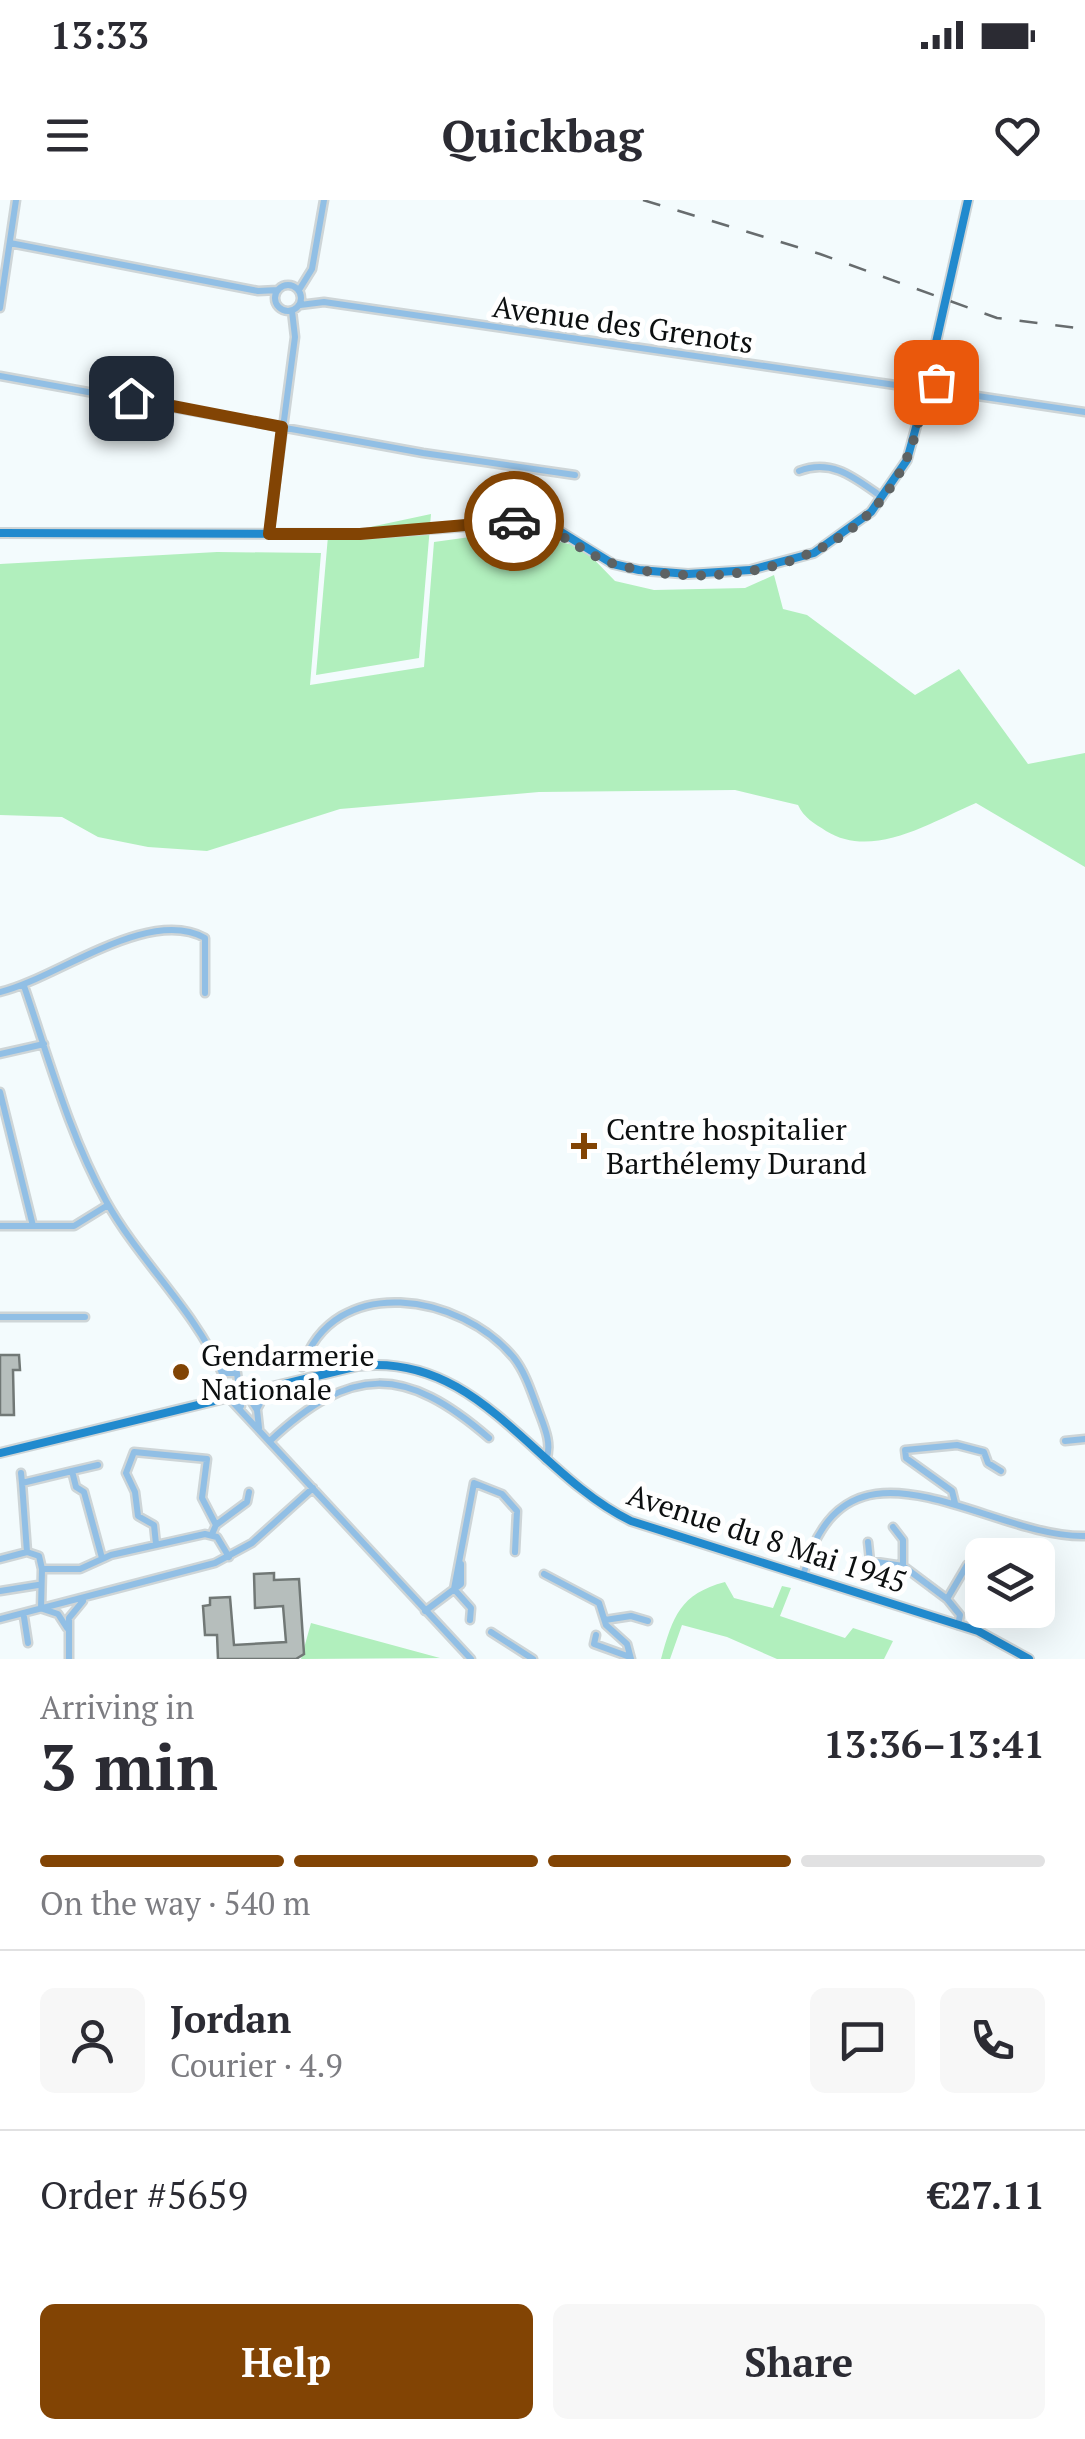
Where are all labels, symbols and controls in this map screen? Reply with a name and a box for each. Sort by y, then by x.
text: 13:33 [50,10,149,60]
text: Quickbag [442,105,643,165]
icon: menu [40,108,95,163]
icon: heart [990,108,1045,163]
street label: Avenue des Grenots [490,286,756,362]
pin [894,340,979,425]
icon: bag [909,355,964,410]
pin [89,356,174,441]
icon: home [104,371,159,426]
courier [464,471,564,571]
icon: car [487,494,542,549]
place label: Centre hospitalier Barthélemy Durand [606,1109,867,1183]
marker: Centre hospitalier Barthélemy Durand [571,1133,597,1159]
place label: Gendarmerie Nationale [201,1335,375,1409]
marker: Gendarmerie Nationale [170,1361,192,1383]
street label: Avenue du 8 Mai 1945 [622,1474,912,1602]
map controls [965,1538,1055,1628]
button: layers [965,1538,1055,1628]
text: Arriving in [40,1686,194,1728]
text: 13:36–13:41 [823,1719,1045,1769]
text: 3 min [40,1722,218,1809]
text: On the way · 540 m [40,1882,310,1924]
button: person [40,1988,145,2093]
button: chat [810,1988,915,2093]
button: phone [940,1988,1045,2093]
text: Jordan [170,1994,291,2044]
text: Courier · 4.9 [170,2044,342,2086]
text: Order #5659 [40,2170,248,2220]
text: €27.11 [928,2170,1045,2220]
button: Help [40,2304,533,2419]
button: Share [553,2304,1045,2419]

